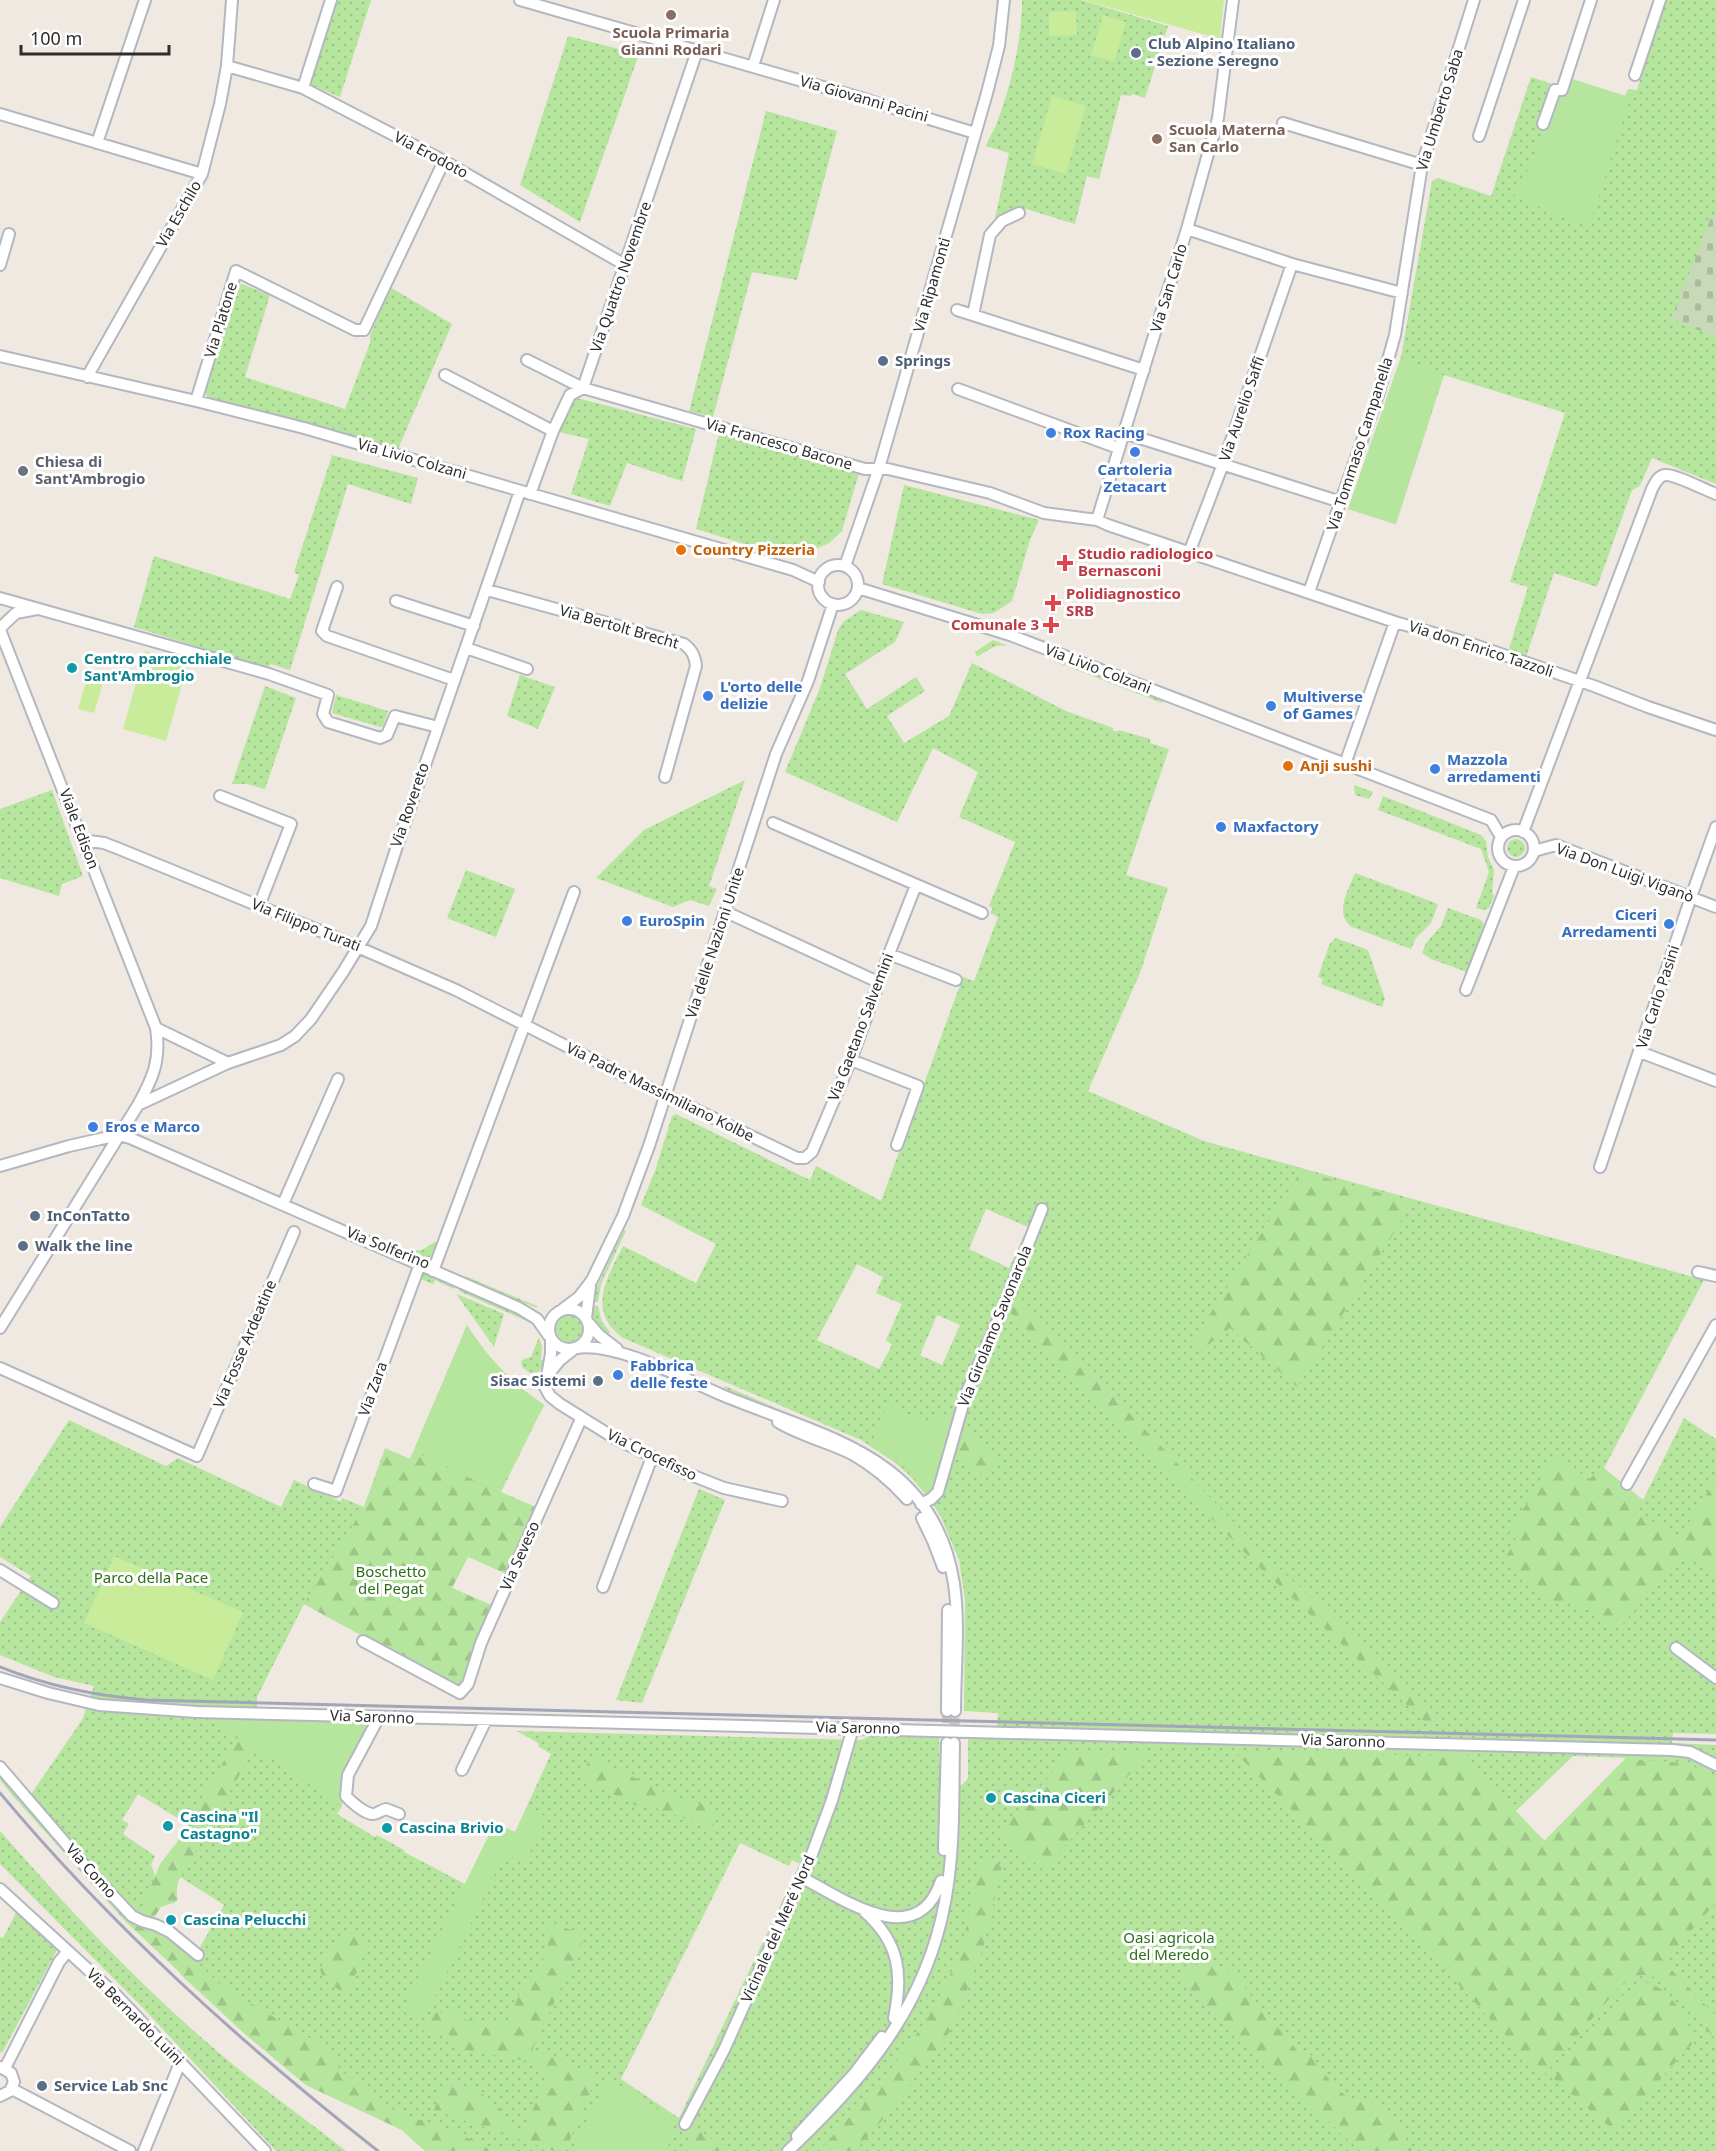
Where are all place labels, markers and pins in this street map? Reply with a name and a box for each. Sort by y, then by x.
marker: Scuola Primaria Gianni Rodari [664,8,678,22]
place label: Scuola Primaria Gianni Rodari [613,22,729,59]
place label: Club Alpino Italiano - Sezione Seregno [1148,33,1295,70]
marker: Club Alpino Italiano - Sezione Seregno [1129,46,1143,60]
place label: Scuola Materna San Carlo [1169,119,1286,156]
marker: Scuola Materna San Carlo [1150,132,1164,146]
place label: Springs [895,350,951,370]
marker: Springs [876,354,890,368]
place label: Rox Racing [1063,422,1145,442]
marker: Rox Racing [1044,426,1058,440]
marker: Cartoleria Zetacart [1128,445,1142,459]
place label: Chiesa di Sant'Ambrogio [35,451,145,488]
place label: Cartoleria Zetacart [1098,459,1172,496]
marker: Chiesa di Sant'Ambrogio [16,464,30,478]
place label: Country Pizzeria [693,539,815,559]
marker: Country Pizzeria [674,543,688,557]
place label: Studio radiologico Bernasconi [1078,543,1213,580]
marker: Studio radiologico Bernasconi [1056,554,1074,572]
place label: Polidiagnostico SRB [1066,583,1181,620]
marker: Polidiagnostico SRB [1044,594,1062,612]
place label: Comunale 3 [951,614,1039,634]
marker: Comunale 3 [1044,618,1058,632]
place label: Centro parrocchiale Sant'Ambrogio [84,648,232,685]
marker: Centro parrocchiale Sant'Ambrogio [65,661,79,675]
place label: L'orto delle delizie [720,676,803,713]
place label: Multiverse of Games [1283,686,1363,723]
marker: L'orto delle delizie [701,689,715,703]
marker: Multiverse of Games [1264,699,1278,713]
place label: Mazzola arredamenti [1447,749,1541,786]
place label: Anji sushi [1300,755,1372,775]
marker: Anji sushi [1281,759,1295,773]
marker: Mazzola arredamenti [1428,762,1442,776]
place label: Maxfactory [1233,816,1319,836]
marker: Maxfactory [1214,820,1228,834]
place label: Ciceri Arredamenti [1562,904,1657,941]
place label: EuroSpin [639,910,705,930]
marker: EuroSpin [620,914,634,928]
marker: Ciceri Arredamenti [1662,917,1676,931]
place label: Eros e Marco [105,1116,200,1136]
marker: Eros e Marco [86,1120,100,1134]
place label: InConTatto [47,1205,130,1225]
marker: InConTatto [28,1209,42,1223]
place label: Walk the line [35,1235,133,1255]
marker: Walk the line [16,1239,30,1253]
place label: Fabbrica delle feste [630,1355,708,1392]
marker: Fabbrica delle feste [611,1368,625,1382]
place label: Sisac Sistemi [490,1370,586,1390]
marker: Sisac Sistemi [591,1374,605,1388]
place label: Cascina Ciceri [1003,1787,1106,1807]
marker: Cascina Ciceri [984,1791,998,1805]
place label: Cascina "Il Castagno" [180,1806,259,1843]
place label: Cascina Brivio [399,1817,504,1837]
marker: Cascina "Il Castagno" [161,1819,175,1833]
marker: Cascina Brivio [380,1821,394,1835]
place label: Cascina Pelucchi [183,1909,306,1929]
marker: Cascina Pelucchi [164,1913,178,1927]
place label: Service Lab Snc [54,2075,168,2095]
marker: Service Lab Snc [35,2079,49,2093]

